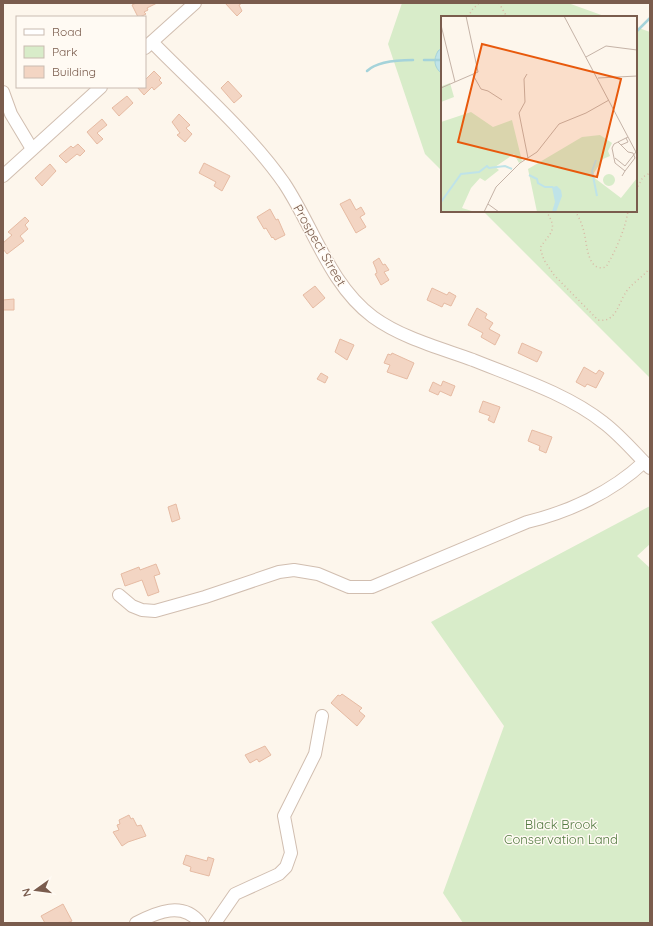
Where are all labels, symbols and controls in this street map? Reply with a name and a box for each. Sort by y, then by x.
legend [16,16,146,88]
inset map [441,16,637,212]
text: Road [52,24,82,39]
text: Park [52,44,77,59]
text: Building [52,64,96,79]
street label: Prospect Street [290,201,350,289]
park label: Black Brook Conservation Land [504,816,618,847]
north arrow [16,870,56,910]
text: N [19,887,34,898]

